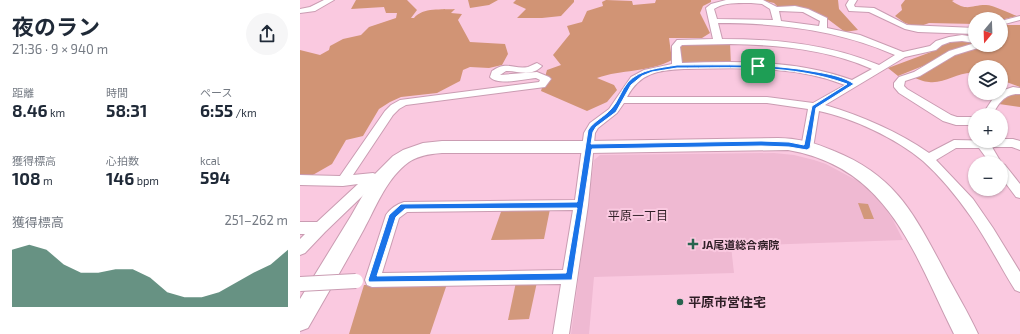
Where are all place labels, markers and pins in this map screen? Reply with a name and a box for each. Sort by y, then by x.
pin [741,49,775,83]
marker: JA尾道総合病院 [687,238,699,250]
place label: JA尾道総合病院 [702,238,779,251]
place label: 平原市営住宅 [688,294,766,310]
marker: 平原市営住宅 [675,297,685,307]

